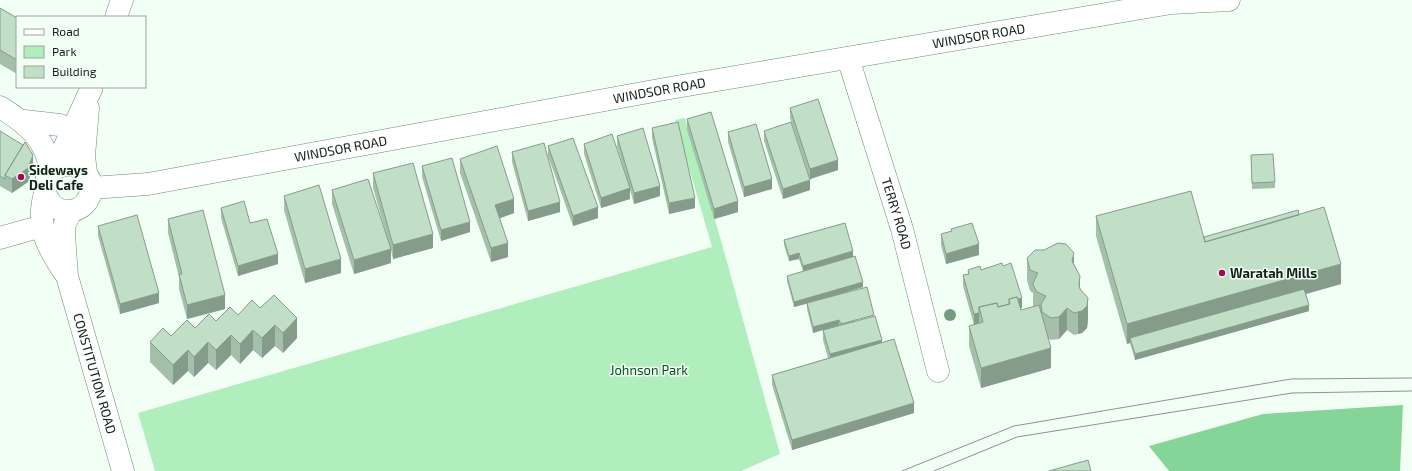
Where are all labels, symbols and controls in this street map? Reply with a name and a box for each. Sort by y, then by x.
legend [16,16,146,88]
street label: WINDSOR ROAD [931,20,1026,51]
text: Road [52,24,80,38]
text: Park [52,44,77,58]
text: Building [52,64,97,78]
street label: WINDSOR ROAD [612,74,707,106]
street label: WINDSOR ROAD [293,132,388,165]
place label: Sideways Deli Cafe [29,162,88,193]
marker: Sideways Deli Cafe [16,172,26,182]
street label: TERRY ROAD [878,176,915,251]
place label: Waratah Mills [1230,265,1317,281]
marker: Waratah Mills [1217,268,1227,278]
street label: CONSTITUTION ROAD [70,311,120,436]
park label: Johnson Park [610,362,688,378]

